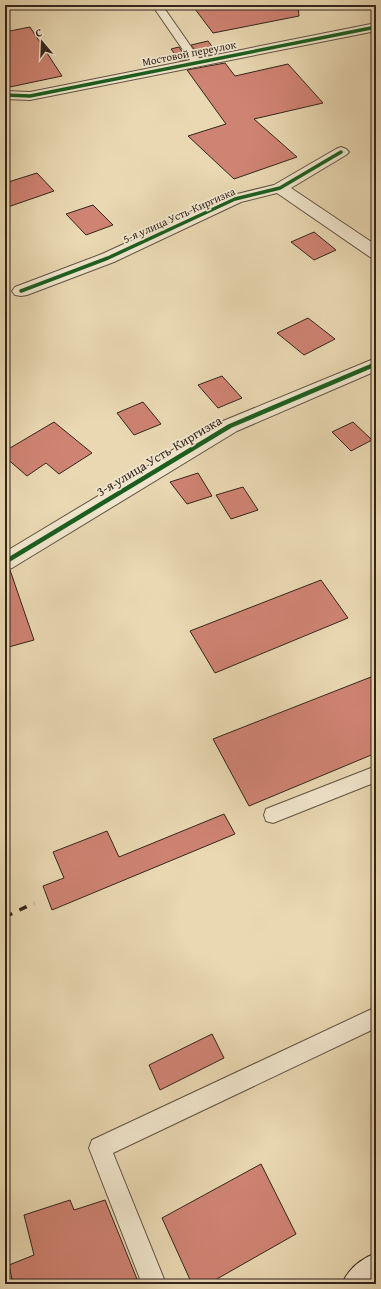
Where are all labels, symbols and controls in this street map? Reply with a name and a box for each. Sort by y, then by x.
north arrow [22,22,62,62]
text: С [33,24,44,41]
street label: Мостовой переулок [141,36,238,70]
street label: 5-я улица Усть-Киргизка [120,183,238,247]
street label: 3-я улица Усть-Киргизка [93,411,226,501]

